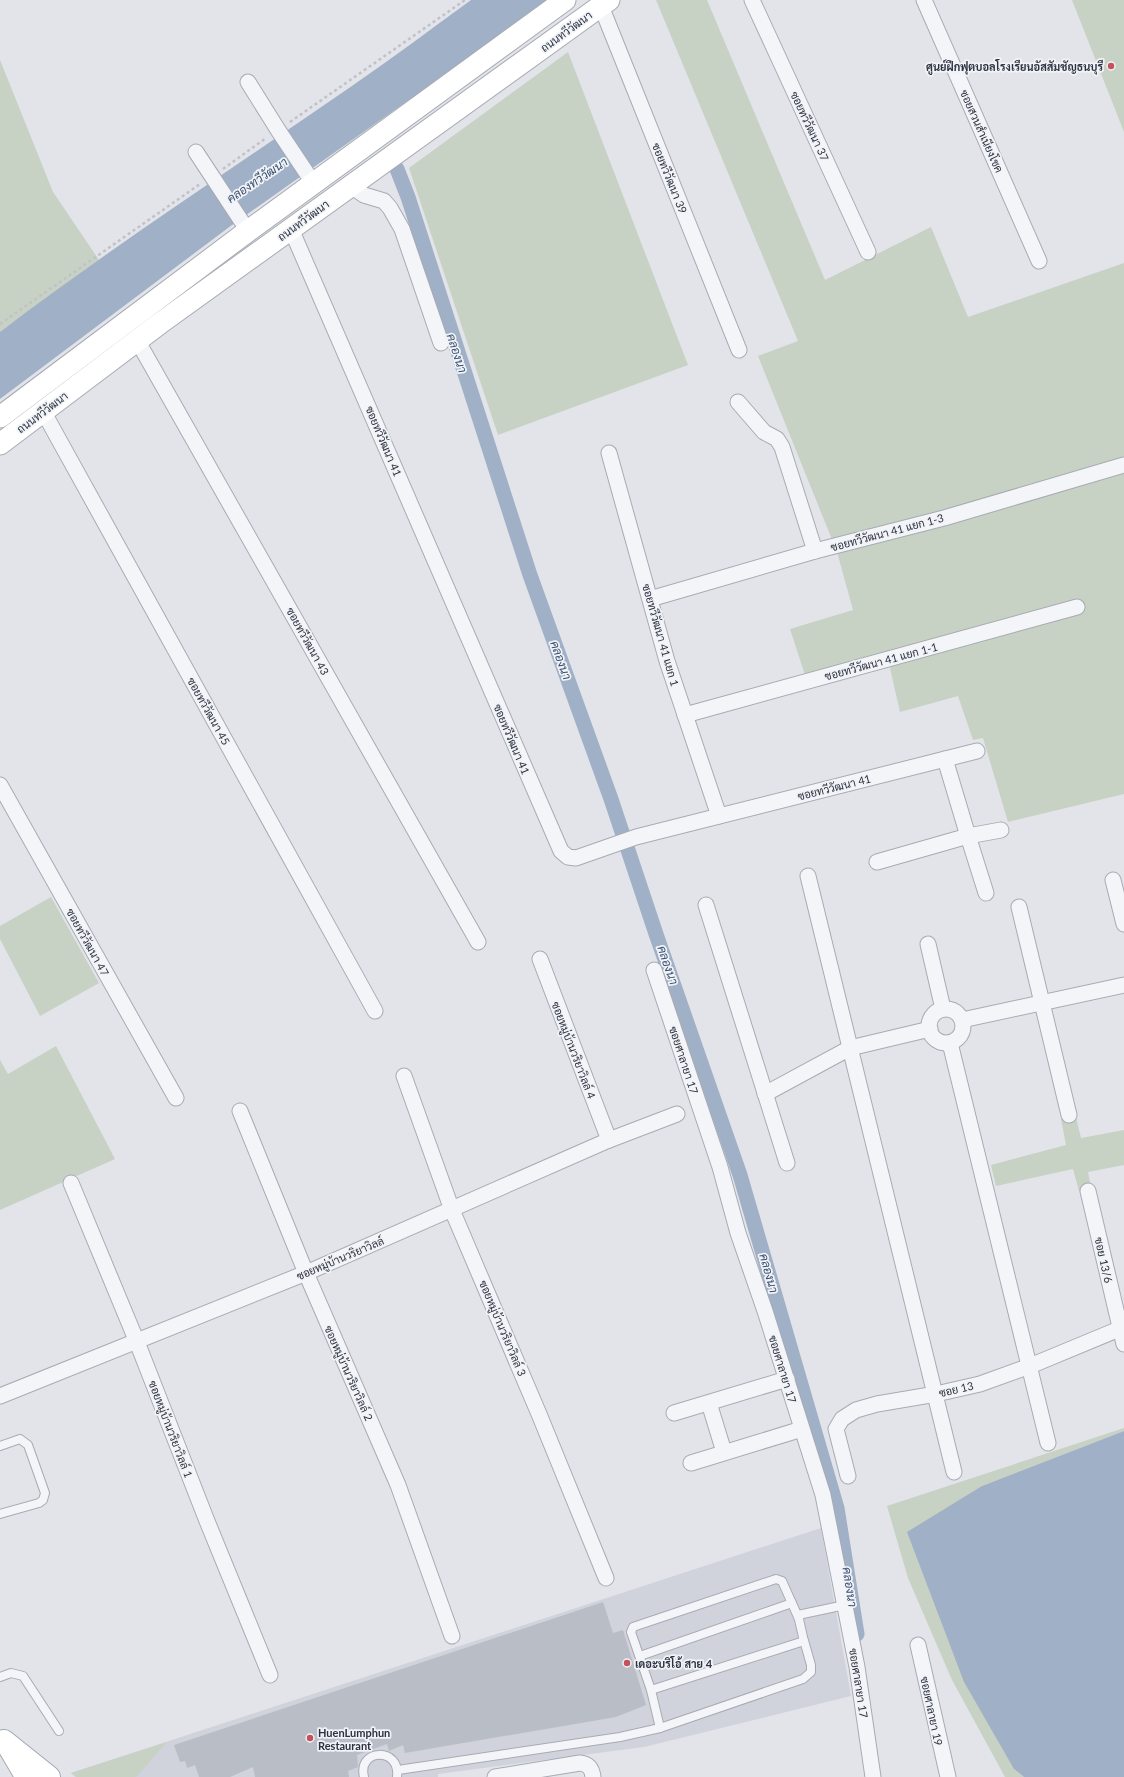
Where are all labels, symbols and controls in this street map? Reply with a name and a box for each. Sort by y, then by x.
street label: ถนนทวีวัฒนา [537,7,594,54]
place label: ศูนย์ฝึกฟุตบอลโรงเรียนอัสสัมชัญธนบุรี [926,59,1104,75]
marker: ศูนย์ฝึกฟุตบอลโรงเรียนอัสสัมชัญธนบุรี [1106,61,1116,71]
street label: ซอยสวนสำเนียงโชค [958,87,1007,174]
street label: ซอยทวีวัฒนา 37 [788,89,833,163]
street label: ซอยทวีวัฒนา 39 [650,140,691,215]
water label: คลองทวีวัฒนา [224,154,290,206]
street label: ถนนทวีวัฒนา [274,196,331,243]
water label: คลองนา [444,332,470,375]
street label: ถนนทวีวัฒนา [13,388,70,435]
street label: ซอยทวีวัฒนา 41 [363,404,406,478]
street label: ซอยทวีวัฒนา 41 แยก 1-3 [829,510,945,553]
street label: ซอยทวีวัฒนา 41 แยก 1 [640,582,683,688]
street label: ซอยทวีวัฒนา 43 [284,605,333,677]
water label: คลองนา [547,639,575,682]
street label: ซอยทวีวัฒนา 41 แยก 1-1 [823,639,939,682]
street label: ซอยทวีวัฒนา 45 [185,675,234,747]
street label: ซอยทวีวัฒนา 41 [491,702,534,776]
street label: ซอยทวีวัฒนา 41 [796,771,872,802]
street label: ซอยทวีวัฒนา 47 [64,906,113,978]
water label: คลองนา [654,944,682,987]
street label: ซอยหมู่บ้านวริยาวิลล์ 4 [548,999,600,1102]
street label: ซอยศาลายา 17 [667,1025,701,1095]
street label: ซอยหมู่บ้านวริยาวิลล์ [294,1233,386,1284]
street label: ซอย 13/6 [1092,1236,1116,1284]
water label: คลองนา [756,1252,782,1295]
street label: ซอยหมู่บ้านวริยาวิลล์ 3 [475,1278,530,1379]
street label: ซอยหมู่บ้านวริยาวิลล์ 2 [320,1323,377,1423]
street label: ซอยศาลายา 17 [766,1333,800,1405]
street label: ซอยหมู่บ้านวริยาวิลล์ 1 [145,1378,196,1480]
street label: ซอย 13 [937,1379,975,1399]
water label: คลองนา [839,1566,861,1608]
street label: ซอยศาลายา 17 [847,1647,871,1719]
place label: เดอะบริโอ้ สาย 4 [635,1656,713,1670]
marker: เดอะบริโอ้ สาย 4 [622,1658,632,1668]
street label: ซอยศาลายา 19 [918,1675,946,1747]
place label: HuenLumphun Restaurant [318,1726,390,1752]
marker: HuenLumphun Restaurant [305,1733,315,1743]

